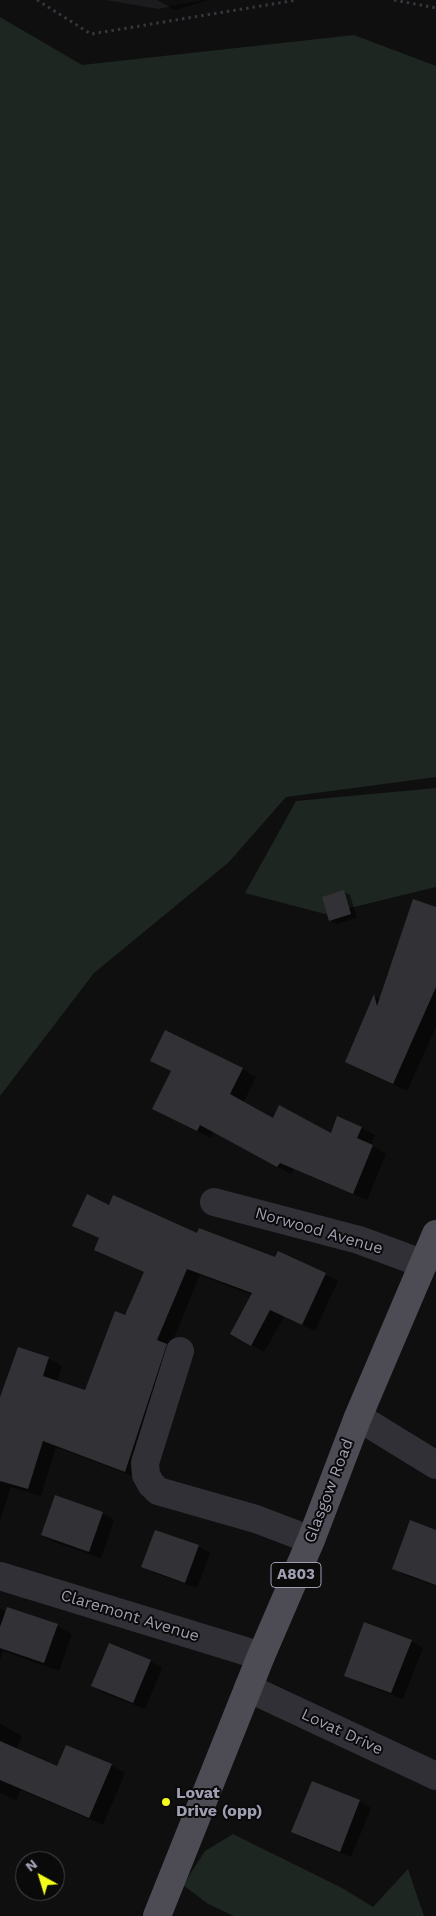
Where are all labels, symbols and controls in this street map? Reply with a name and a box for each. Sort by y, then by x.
street label: Norwood Avenue [253,1204,385,1258]
street label: Glasgow Road [300,1436,358,1546]
road number: A803 [271,1562,321,1588]
street label: Claremont Avenue [58,1586,202,1646]
street label: Lovat Drive [298,1705,386,1759]
place label: Lovat Drive (opp) [176,1783,263,1821]
marker: Lovat Drive (opp) [160,1796,172,1808]
north arrow [15,1851,65,1901]
text: N [22,1856,40,1875]

